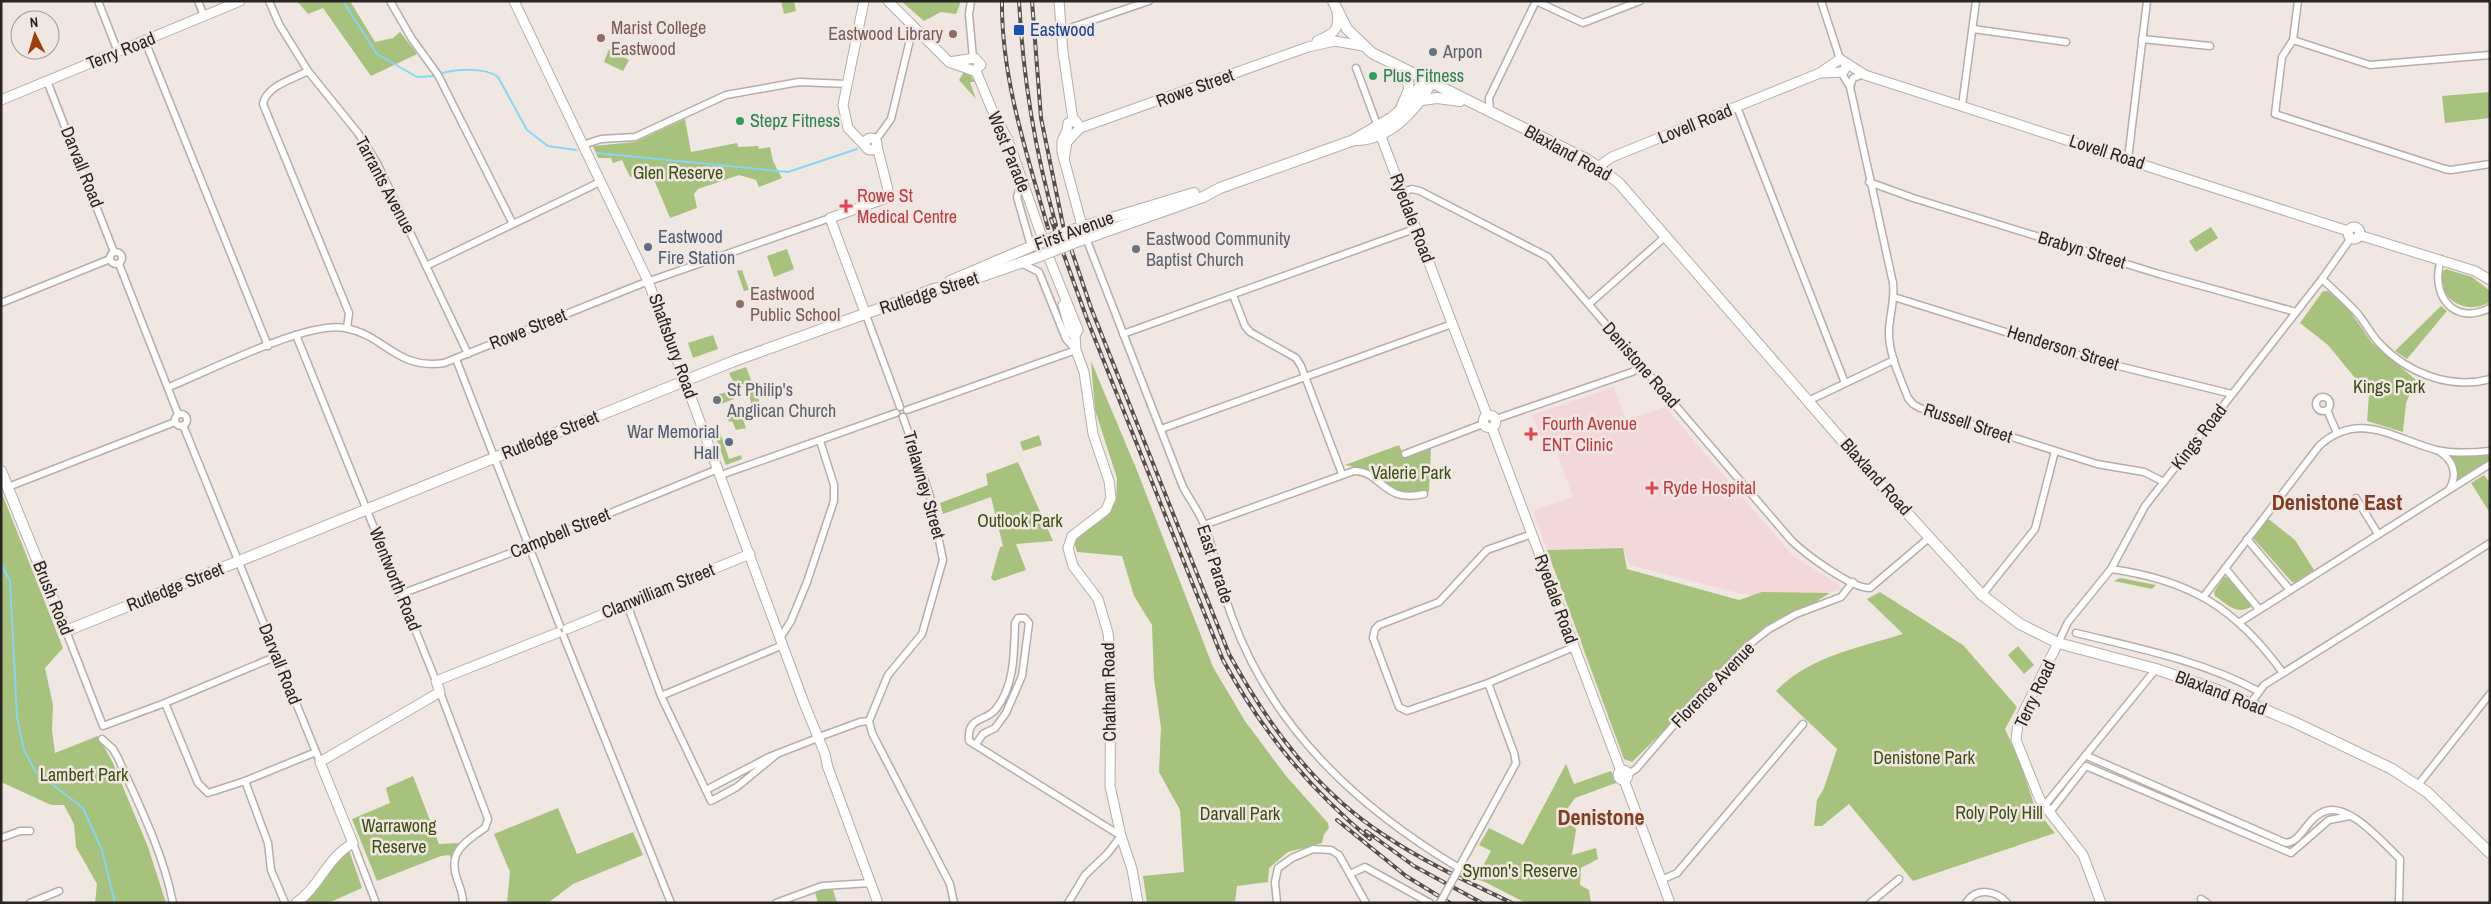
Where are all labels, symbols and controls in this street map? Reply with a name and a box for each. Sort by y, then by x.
north arrow [10,10,60,60]
text: N [29,13,39,31]
place label: Marist College Eastwood [611,15,706,61]
place label: Eastwood [1030,17,1095,42]
place label: Eastwood Library [828,21,944,46]
marker: Eastwood [1012,23,1026,37]
street label: Terry Road [83,25,159,76]
marker: Eastwood Library [947,28,959,40]
marker: Marist College Eastwood [595,32,607,44]
place label: Arpon [1442,39,1482,64]
marker: Arpon [1427,46,1439,58]
street label: Rowe Street [1152,62,1237,113]
place label: Plus Fitness [1383,63,1464,88]
marker: Plus Fitness [1367,70,1379,82]
street label: Lovell Road [1654,97,1736,150]
place label: Stepz Fitness [750,108,840,133]
street label: West Parade [982,108,1037,196]
marker: Stepz Fitness [734,115,746,127]
street label: Blaxland Road [1520,118,1616,187]
street label: Darvall Road [55,123,110,211]
street label: Lovell Road [2066,128,2148,175]
street label: Tarrants Avenue [349,132,422,238]
park label: Glen Reserve [633,160,723,185]
street label: Ryedale Road [1384,170,1441,266]
place label: Rowe St Medical Centre [857,183,957,229]
marker: Rowe St Medical Centre [839,199,853,213]
street label: First Avenue [1031,205,1117,256]
place label: Eastwood Fire Station [658,224,735,270]
street label: Brabyn Street [2035,224,2129,275]
place label: Eastwood Community Baptist Church [1146,226,1291,272]
marker: Eastwood Fire Station [642,241,654,253]
marker: Eastwood Community Baptist Church [1130,243,1142,255]
street label: Rutledge Street [876,265,981,320]
place label: Eastwood Public School [750,281,840,327]
street label: Shaftsbury Road [643,290,704,402]
marker: Eastwood Public School [734,298,746,310]
street label: Rowe Street [485,302,570,355]
street label: Denistone Road [1597,316,1686,413]
street label: Henderson Street [2004,319,2122,376]
park label: Kings Park [2353,374,2426,399]
place label: St Philip's Anglican Church [726,377,836,423]
marker: St Philip's Anglican Church [711,394,723,406]
street label: Russell Street [1921,396,2016,449]
street label: Kings Road [2165,399,2232,475]
street label: Rutledge Street [498,404,602,465]
place label: Fourth Avenue ENT Clinic [1542,411,1637,457]
place label: War Memorial Hall [627,419,719,465]
marker: Fourth Avenue ENT Clinic [1524,427,1538,441]
street label: Trelawney Street [897,428,952,542]
street label: Blaxland Road [1835,433,1918,521]
marker: War Memorial Hall [723,436,735,448]
park label: Valerie Park [1371,460,1452,485]
place label: Ryde Hospital [1663,475,1756,500]
marker: Ryde Hospital [1645,481,1659,495]
district label: Denistone East [2272,487,2402,517]
street label: Campbell Street [506,501,614,564]
park label: Outlook Park [977,508,1063,533]
street label: East Parade [1191,521,1240,606]
street label: Wentworth Road [363,523,428,634]
street label: Ryedale Road [1529,551,1584,647]
street label: Rutledge Street [123,556,227,617]
street label: Brush Road [27,557,80,639]
street label: Clanwilliam Street [598,557,718,625]
street label: Darvall Road [253,620,308,708]
street label: Florence Avenue [1665,636,1760,733]
street label: Chatham Road [1095,642,1122,742]
street label: Terry Road [2008,656,2061,732]
street label: Blaxland Road [2172,664,2270,721]
park label: Denistone Park [1873,745,1975,770]
park label: Lambert Park [40,762,129,787]
park label: Roly Poly Hill [1955,800,2043,825]
park label: Darvall Park [1200,801,1281,826]
district label: Denistone [1557,802,1645,832]
park label: Warrawong Reserve [362,813,437,859]
park label: Symon's Reserve [1462,858,1578,883]

